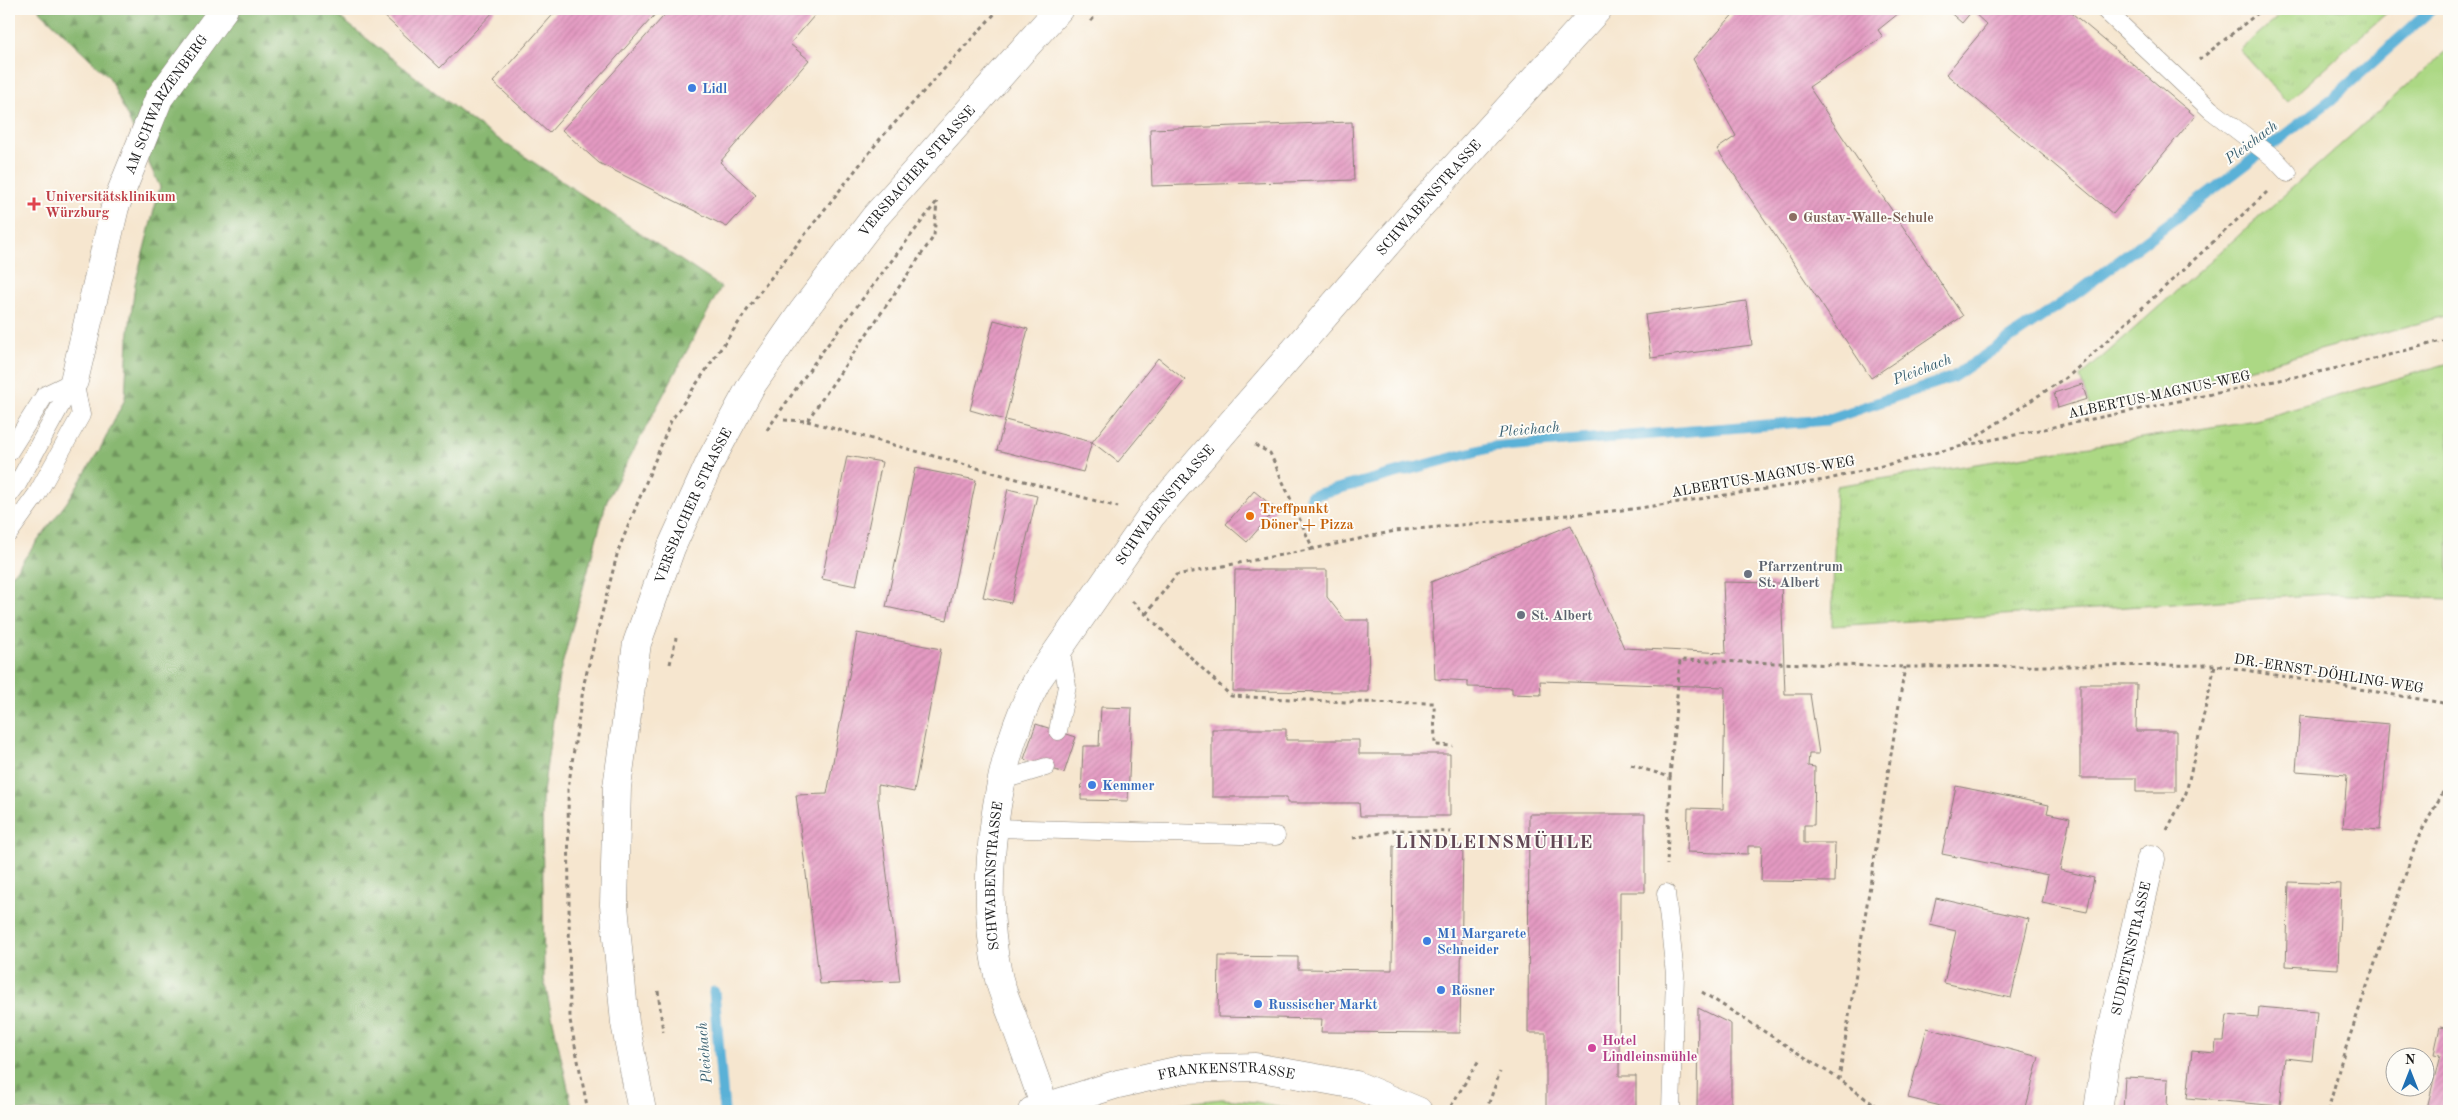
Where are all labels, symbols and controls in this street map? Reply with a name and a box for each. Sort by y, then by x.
street label: AM SCHWARZENBERG [123,32,211,176]
marker: Lidl [686,82,698,94]
place label: Lidl [702,82,727,96]
street label: VERSBACHER STRASSE [857,103,978,240]
water label: Pleichach [2222,119,2281,168]
street label: SCHWABENSTRASSE [1374,138,1484,258]
place label: Universitätsklinikum Würzburg [45,190,176,220]
marker: Universitätsklinikum Würzburg [27,197,41,211]
marker: Gustav-Walle-Schule [1787,211,1799,223]
place label: Gustav-Walle-Schule [1803,211,1934,225]
water label: Pleichach [1890,352,1954,389]
street label: ALBERTUS-MAGNUS-WEG [2067,369,2252,421]
water label: Pleichach [1497,420,1561,441]
street label: VERSBACHER STRASSE [653,426,735,585]
street label: SCHWABENSTRASSE [1113,442,1217,568]
street label: ALBERTUS-MAGNUS-WEG [1670,454,1856,500]
place label: Treffpunkt Döner + Pizza [1260,502,1354,532]
marker: Treffpunkt Döner + Pizza [1244,510,1256,522]
place label: Pfarrzentrum St. Albert [1758,560,1843,590]
marker: Pfarrzentrum St. Albert [1742,568,1754,580]
marker: St. Albert [1515,609,1527,621]
place label: St. Albert [1531,609,1593,623]
street label: DR.-ERNST-DÖHLING-WEG [2233,649,2425,696]
marker: Kemmer [1086,779,1098,791]
place label: Kemmer [1102,779,1154,793]
street label: SCHWABENSTRASSE [984,801,1006,951]
district label: LINDLEINSMÜHLE [1395,830,1593,853]
street label: SUDETENSTRASSE [2109,880,2154,1017]
place label: M1 Margarete Schneider [1437,927,1526,957]
marker: M1 Margarete Schneider [1421,935,1433,947]
marker: Rösner [1435,984,1447,996]
place label: Rösner [1451,984,1495,998]
marker: Russischer Markt [1252,998,1264,1010]
place label: Russischer Markt [1268,998,1378,1012]
water label: Pleichach [695,1021,716,1085]
place label: Hotel Lindleinsmühle [1602,1034,1697,1064]
marker: Hotel Lindleinsmühle [1586,1042,1598,1054]
north arrow [2386,1048,2436,1098]
text: N [2405,1053,2416,1067]
street label: FRANKENSTRASSE [1156,1061,1296,1083]

